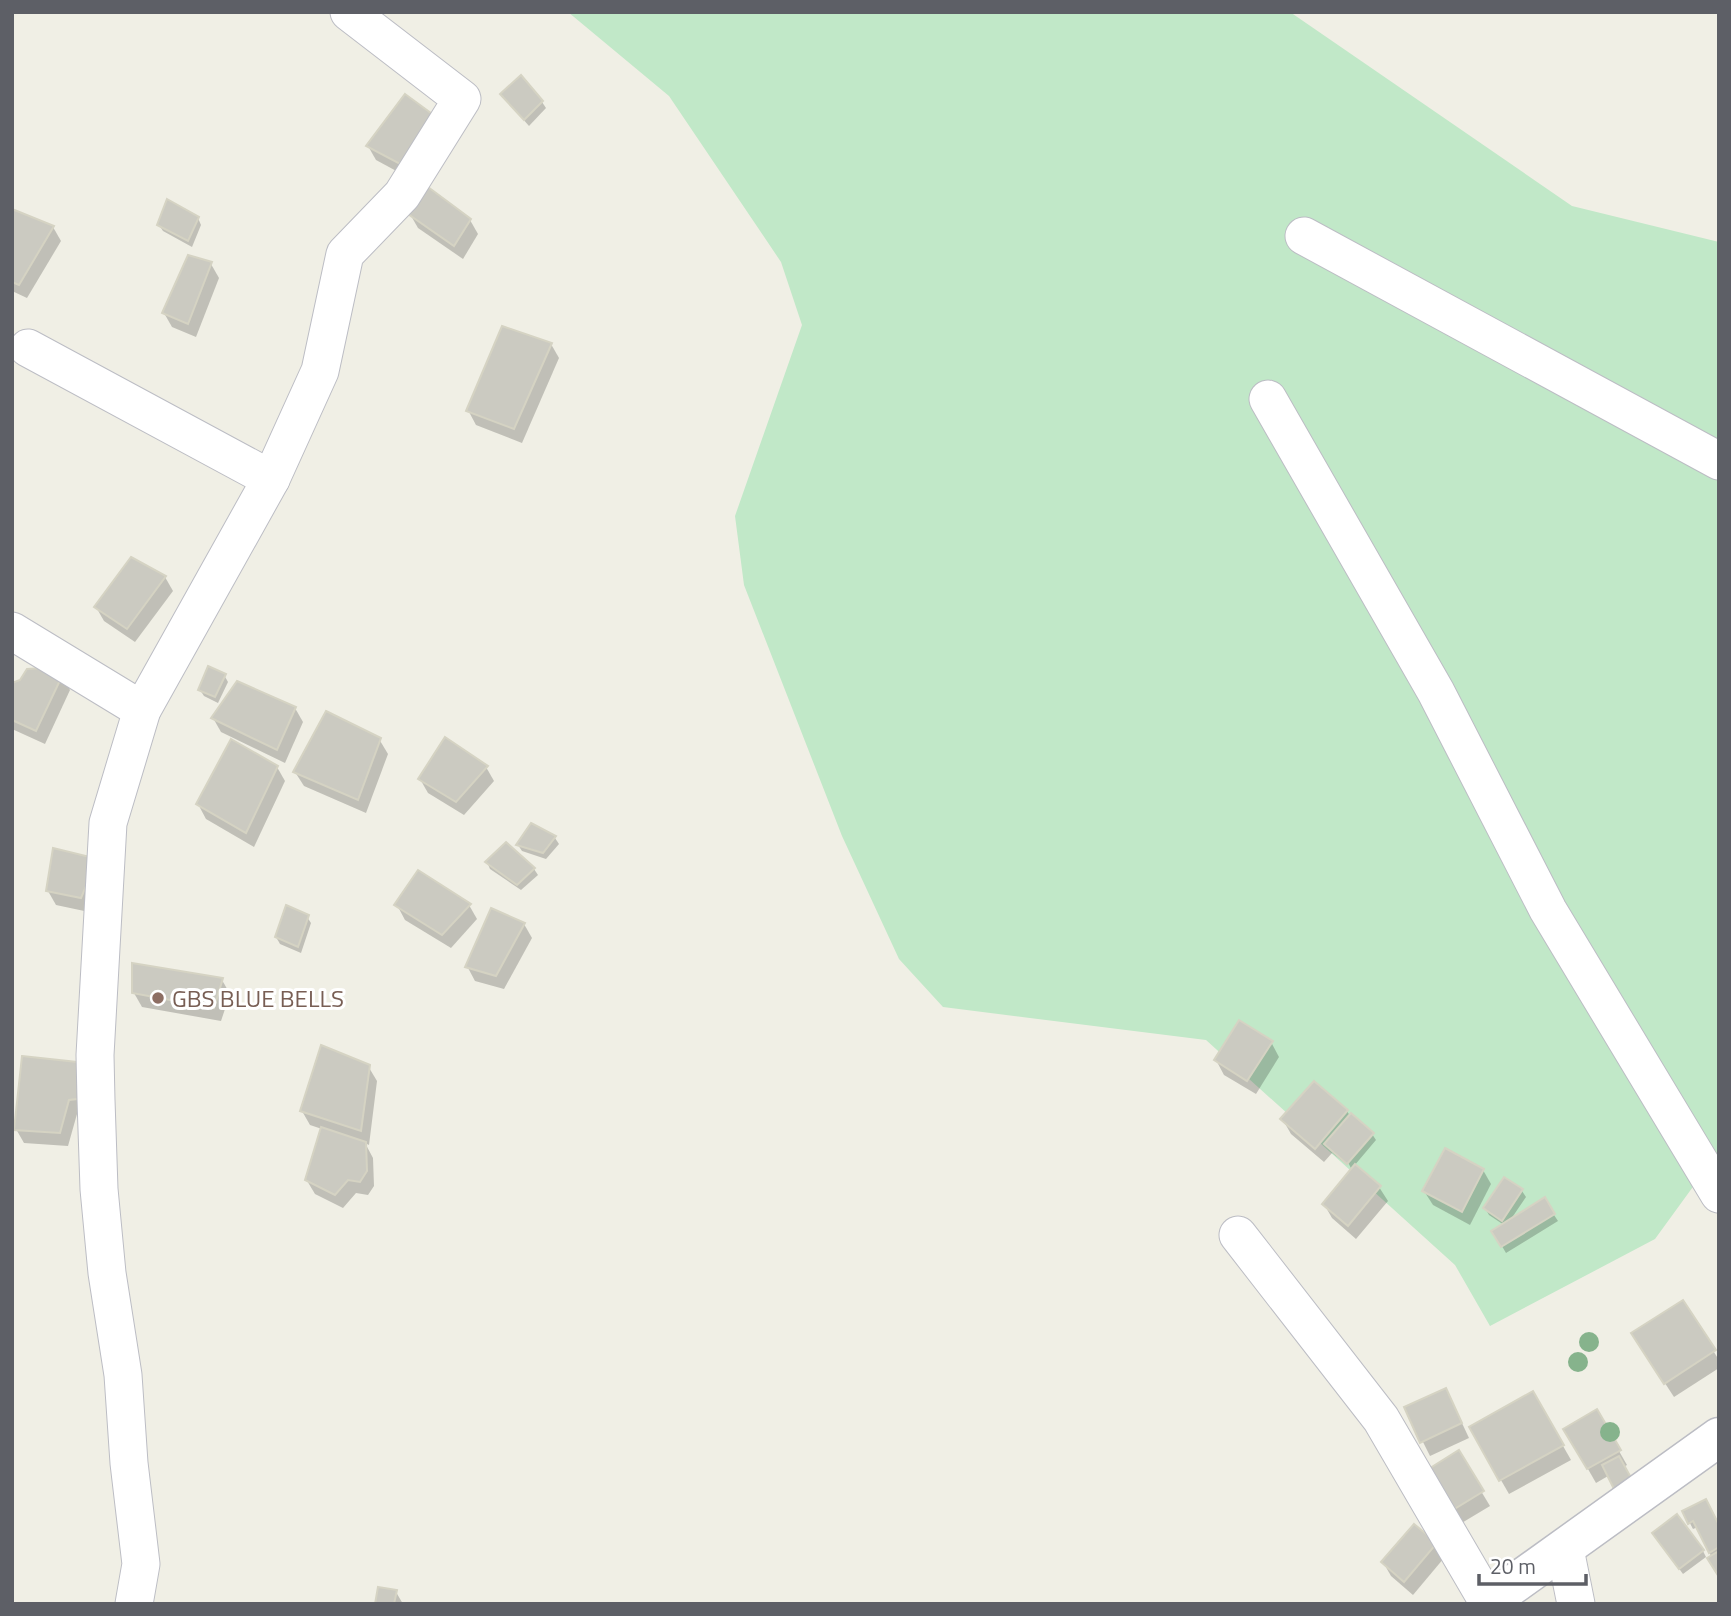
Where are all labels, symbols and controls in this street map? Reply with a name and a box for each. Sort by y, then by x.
place label: GBS BLUE BELLS [172,980,344,1016]
marker: GBS BLUE BELLS [150,990,166,1006]
scale bar [1479,1542,1586,1586]
text: 20 m [1490,1550,1536,1582]

